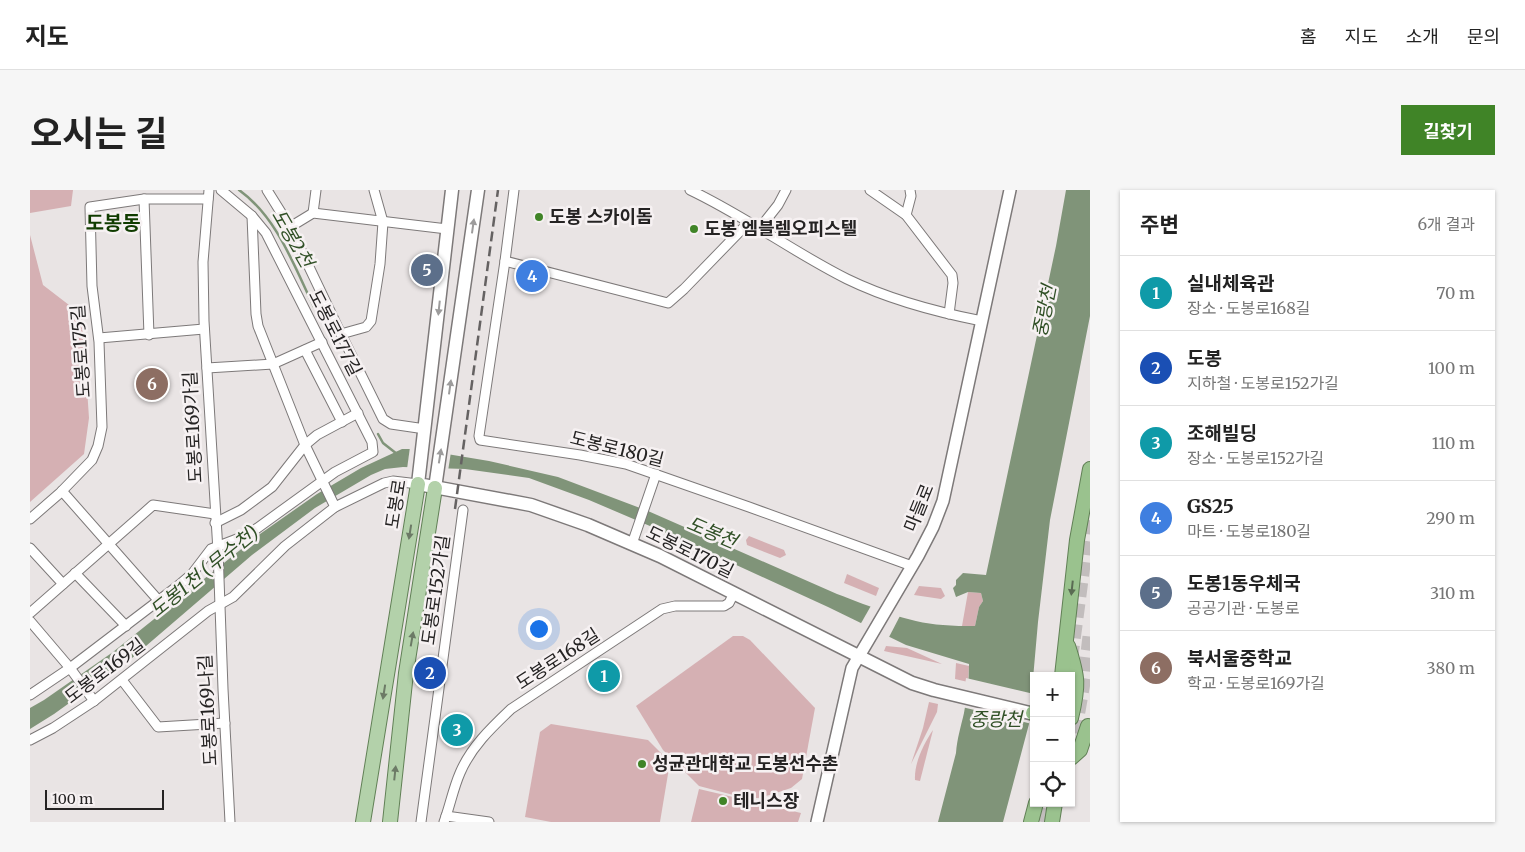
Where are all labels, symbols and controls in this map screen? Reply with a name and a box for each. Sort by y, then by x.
text: 지도 [25,21,69,52]
text: 홈 [1300,25,1317,48]
text: 지도 [1345,25,1378,48]
text: 소개 [1406,25,1439,48]
text: 문의 [1467,25,1500,48]
button: 길찾기 [1401,105,1495,155]
text: 오시는 길 [30,112,167,156]
water label: 도봉2천 [267,205,320,273]
place label: 도봉 스카이돔 [549,205,653,228]
district label: 도봉동 [85,210,141,235]
marker: 도봉 스카이돔 [533,211,545,223]
text: 주변 [1140,211,1179,238]
text: 6개 결과 [1417,214,1475,234]
place label: 도봉 엠블렘오피스텔 [704,217,857,240]
one-way arrow [469,218,477,234]
marker: 도봉 엠블렘오피스텔 [688,223,700,235]
pin: 5 [411,251,443,289]
pin: 4 [516,257,548,295]
text: 실내체육관 [1187,271,1274,295]
water label: 중랑천 [1027,281,1061,339]
text: 1 [1152,283,1160,303]
text: 70 m [1436,283,1475,303]
street label: 도봉로177길 [304,286,367,380]
text: 장소 · 도봉로168길 [1187,298,1310,318]
one-way arrow [435,300,443,316]
street label: 도봉로175길 [66,304,95,399]
text: 도봉 [1187,346,1222,370]
text: 2 [1151,358,1161,378]
text: 100 m [1428,358,1475,378]
pin: 6 [136,365,168,403]
street label: 도봉로169가길 [178,371,207,483]
text: 지하철 · 도봉로152가길 [1187,373,1339,393]
one-way arrow [446,379,454,395]
text: 조해빌딩 [1187,421,1257,445]
street label: 도봉로180길 [568,426,667,471]
text: 3 [1151,433,1161,453]
text: 110 m [1432,433,1475,453]
one-way arrow [436,448,444,464]
text: 장소 · 도봉로152가길 [1187,448,1324,468]
street label: 도봉로 [380,478,411,530]
street label: 마들로 [899,480,939,535]
text: GS25 [1187,494,1234,518]
text: 4 [1151,508,1161,528]
text: 290 m [1426,508,1475,528]
water label: 도봉천 [683,511,742,554]
water label: 도봉1천 (무수천) [145,520,263,622]
street label: 도봉로170길 [643,520,738,583]
text: 마트 · 도봉로180길 [1187,521,1311,541]
one-way arrow [406,524,414,540]
street label: 도봉로152가길 [416,533,455,646]
text: 도봉1동우체국 [1187,571,1301,595]
one-way arrow [1068,580,1076,596]
text: 5 [1151,583,1161,603]
text: 310 m [1430,583,1475,603]
text: 공공기관 · 도봉로 [1187,598,1299,618]
your location [526,616,552,642]
street label: 도봉로168길 [512,624,604,694]
one-way arrow [408,631,416,647]
street label: 도봉로169길 [60,633,150,708]
text: 북서울중학교 [1187,646,1292,670]
street label: 도봉로169나길 [193,654,222,766]
pin: 2 [414,654,446,692]
pin: 1 [588,657,620,695]
text: 6 [1151,658,1161,678]
text: 380 m [1427,658,1475,678]
map controls [1030,672,1075,807]
button: + [1030,672,1075,717]
text: 학교 · 도봉로169가길 [1187,673,1325,693]
one-way arrow [380,685,388,701]
water label: 중랑천 [970,707,1024,731]
pin: 3 [441,711,473,749]
button: − [1030,717,1075,762]
place label: 성균관대학교 도봉선수촌 [652,752,838,775]
marker: 성균관대학교 도봉선수촌 [636,758,648,770]
button: locate [1030,762,1075,807]
one-way arrow [391,765,399,781]
scale bar [45,787,164,810]
place label: 테니스장 [733,789,800,812]
text: 100 m [52,790,93,808]
marker: 테니스장 [717,795,729,807]

